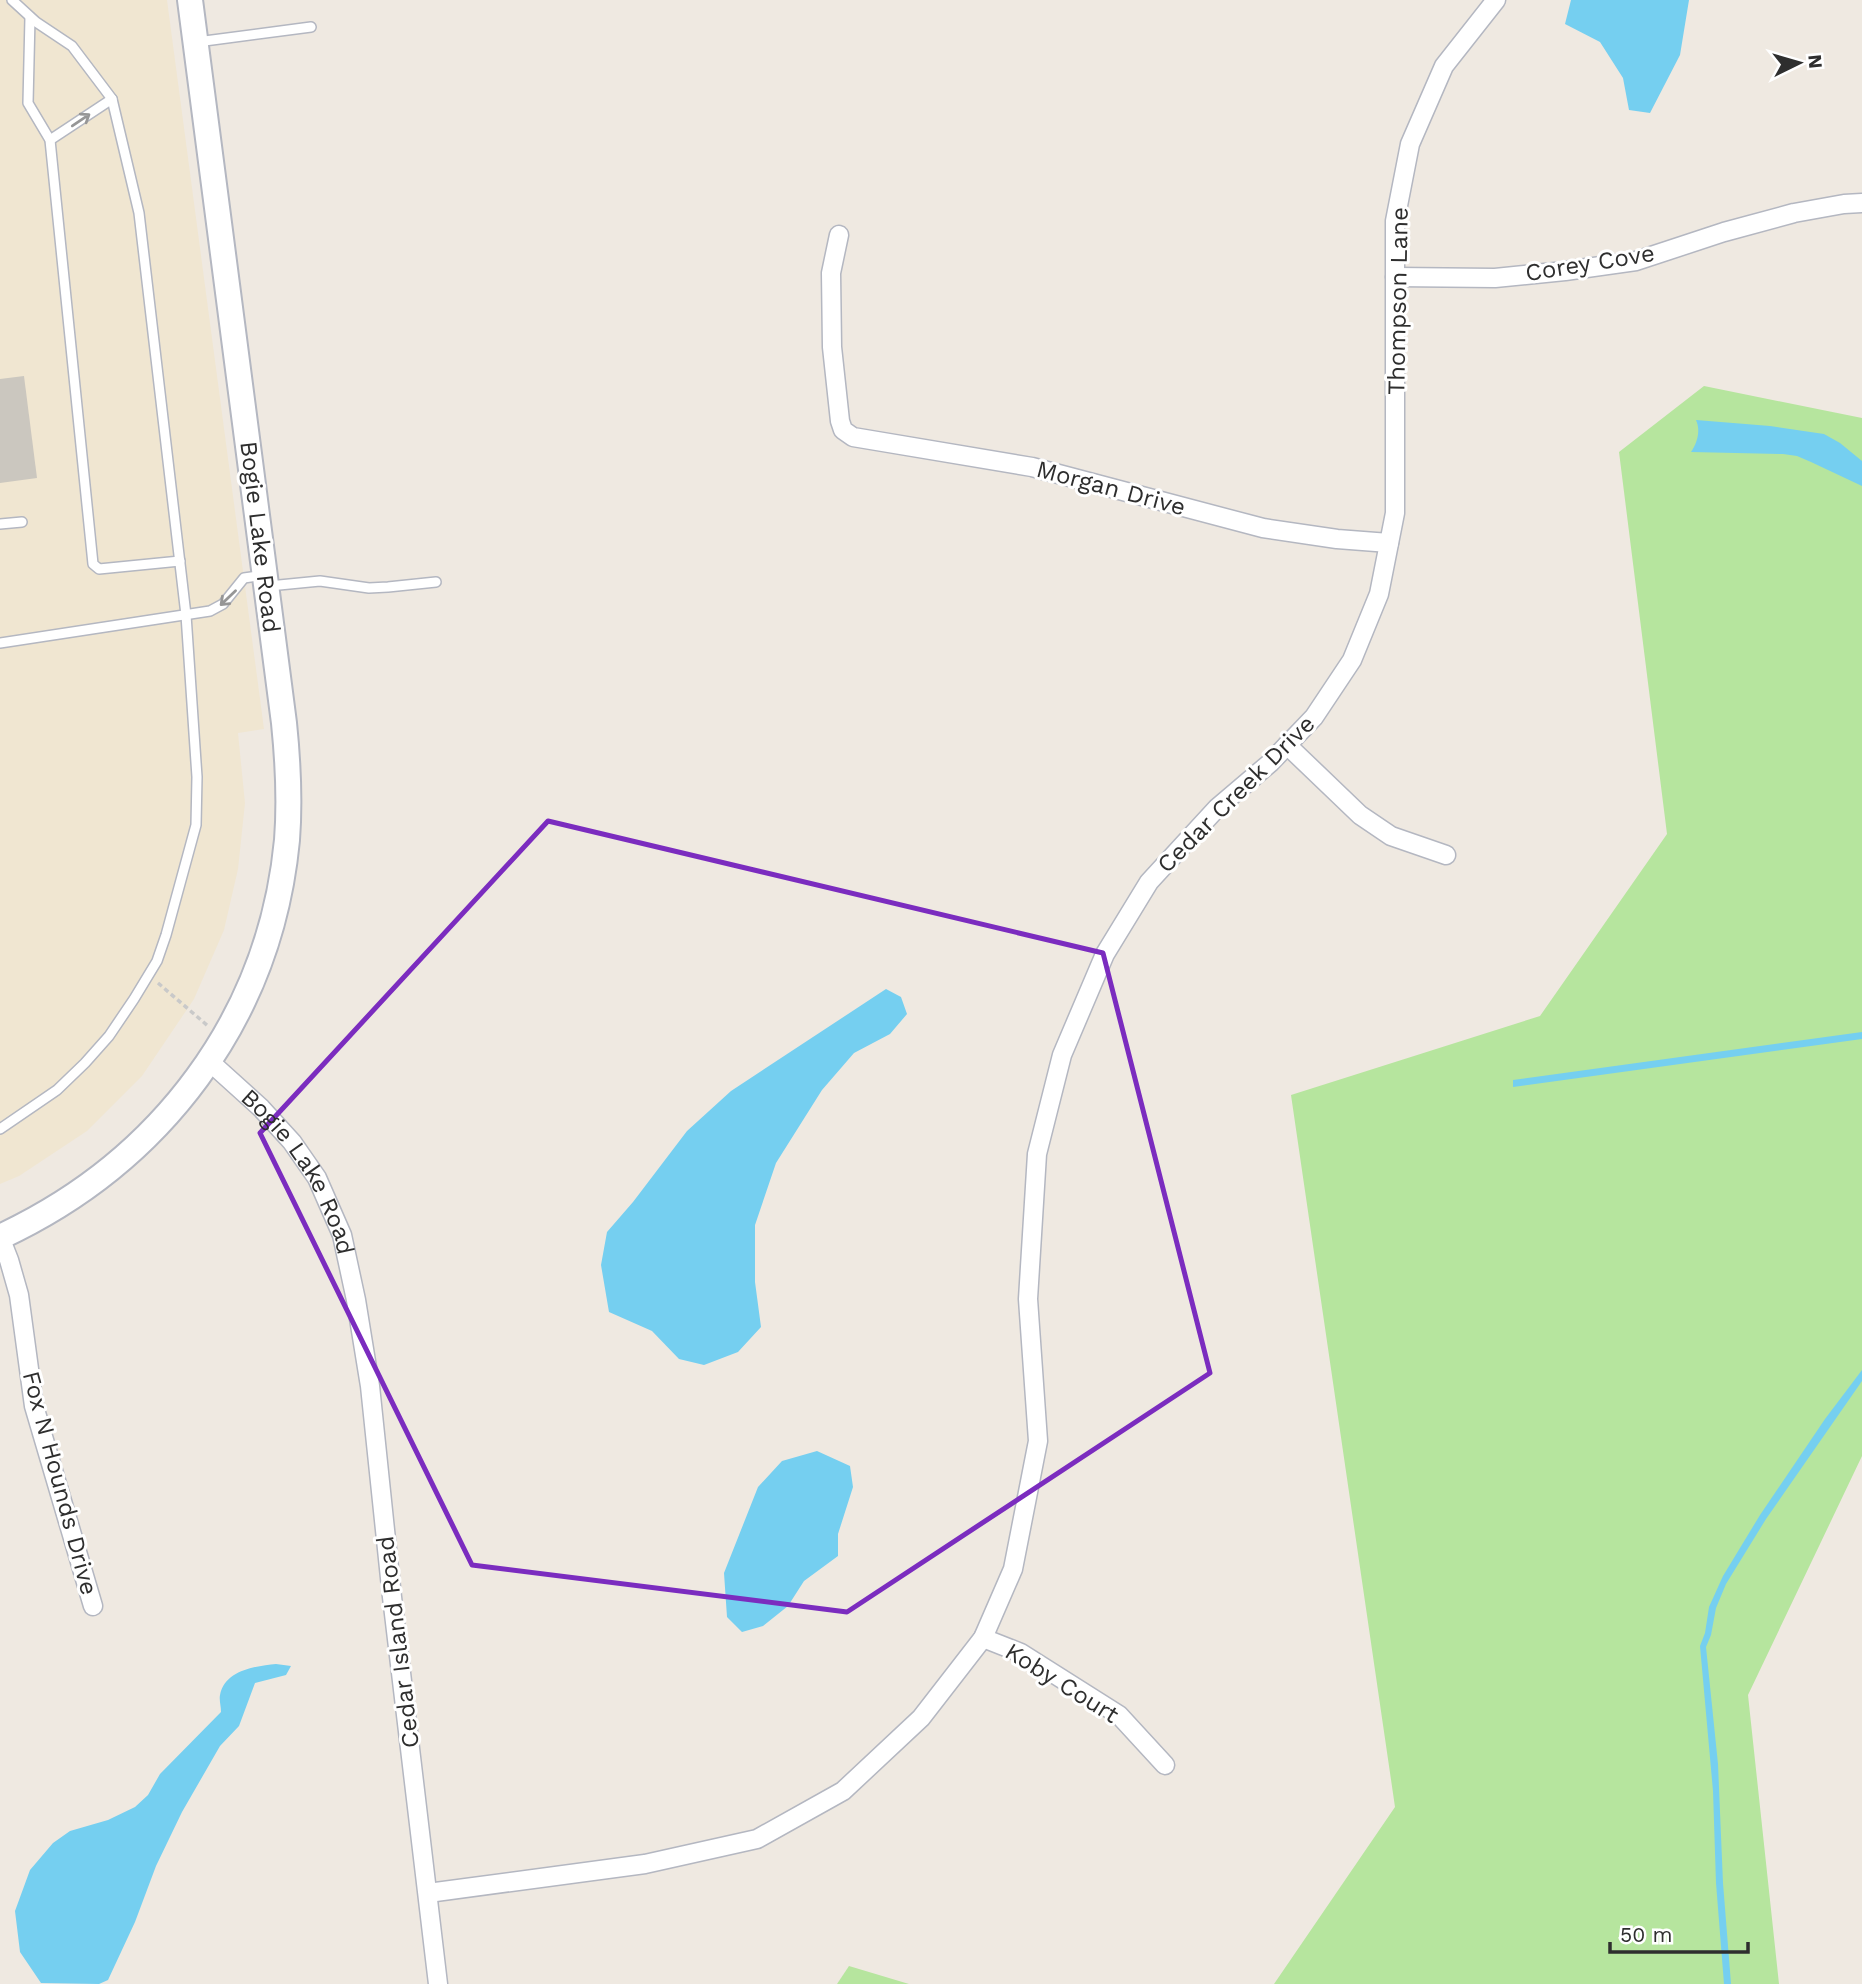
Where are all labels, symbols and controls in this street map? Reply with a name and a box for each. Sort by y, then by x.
north arrow [1764,28,1834,98]
text: N [1803,54,1828,70]
one-way arrow [71,112,90,127]
street label: Thompson Lane [1382,207,1414,395]
street label: Corey Cove [1523,239,1657,287]
street label: Bogie Lake Road [234,440,286,634]
street label: Morgan Drive [1033,455,1189,521]
one-way arrow [220,589,237,606]
street label: Cedar Creek Drive [1152,710,1320,878]
street label: Bogie Lake Road [236,1083,360,1257]
street label: Fox N Hounds Drive [17,1368,103,1598]
street label: Cedar Island Road [371,1534,425,1750]
street label: Koby Court [1000,1637,1124,1729]
scale bar [1610,1910,1748,1954]
text: 50 m [1620,1922,1672,1947]

